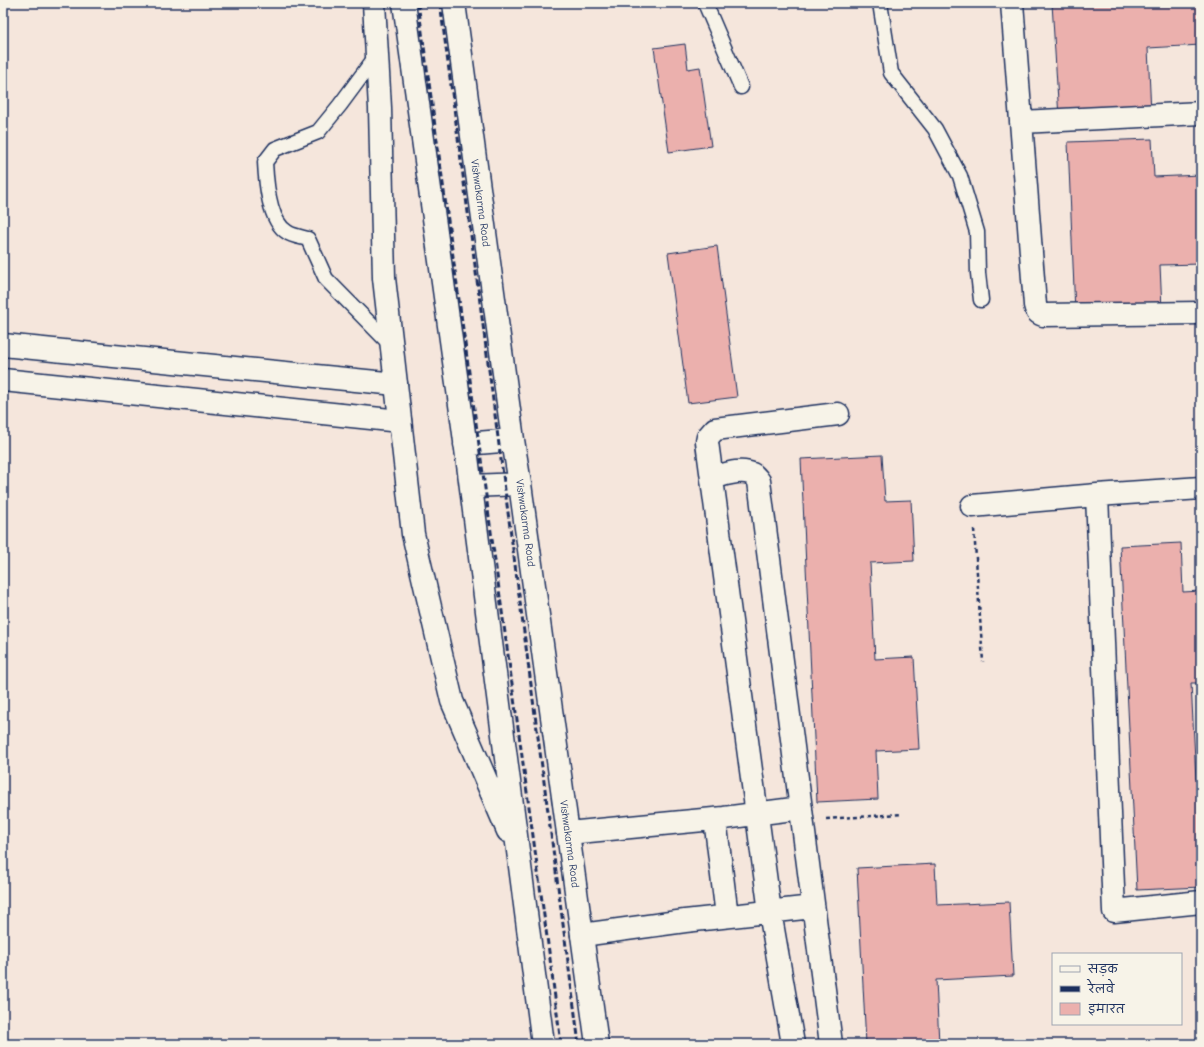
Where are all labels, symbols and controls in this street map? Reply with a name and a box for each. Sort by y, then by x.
street label: Vishwakarma Road [468,158,493,248]
street label: Vishwakarma Road [513,478,538,568]
street label: Vishwakarma Road [557,799,582,889]
legend [1052,953,1182,1025]
text: सड़क [1087,962,1119,977]
text: रेलवे [1086,978,1115,996]
text: इमारत [1088,1002,1126,1016]

